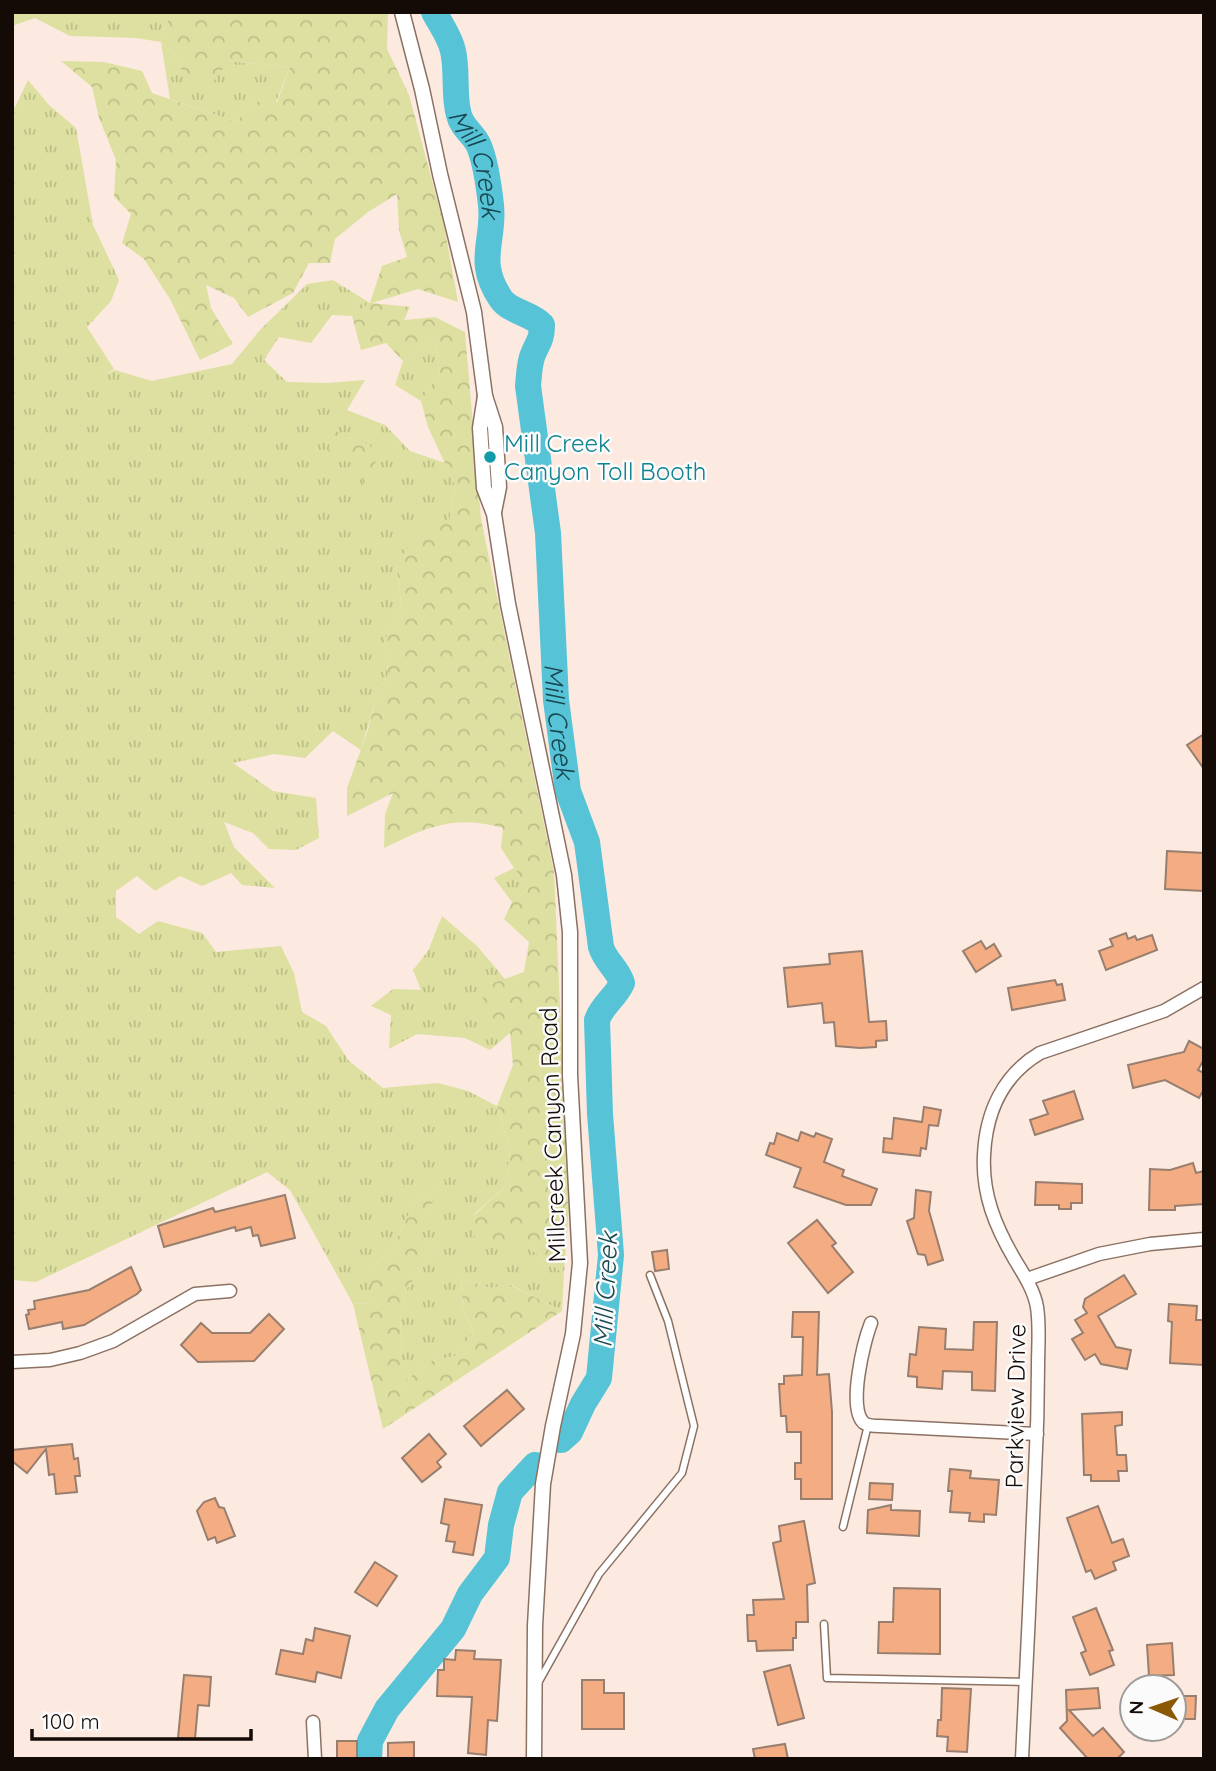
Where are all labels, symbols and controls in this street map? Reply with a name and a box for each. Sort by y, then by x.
water label: Mill Creek [441,104,508,221]
place label: Mill Creek Canyon Toll Booth [504,428,706,486]
marker: Mill Creek Canyon Toll Booth [482,449,498,465]
water label: Mill Creek [538,663,583,783]
street label: Millcreek Canyon Road [533,1007,571,1263]
water label: Mill Creek [585,1229,625,1349]
street label: Parkview Drive [999,1323,1031,1489]
north arrow [1118,1673,1188,1743]
scale bar [32,1698,250,1742]
text: N [1124,1700,1148,1715]
text: 100 m [42,1708,100,1734]

